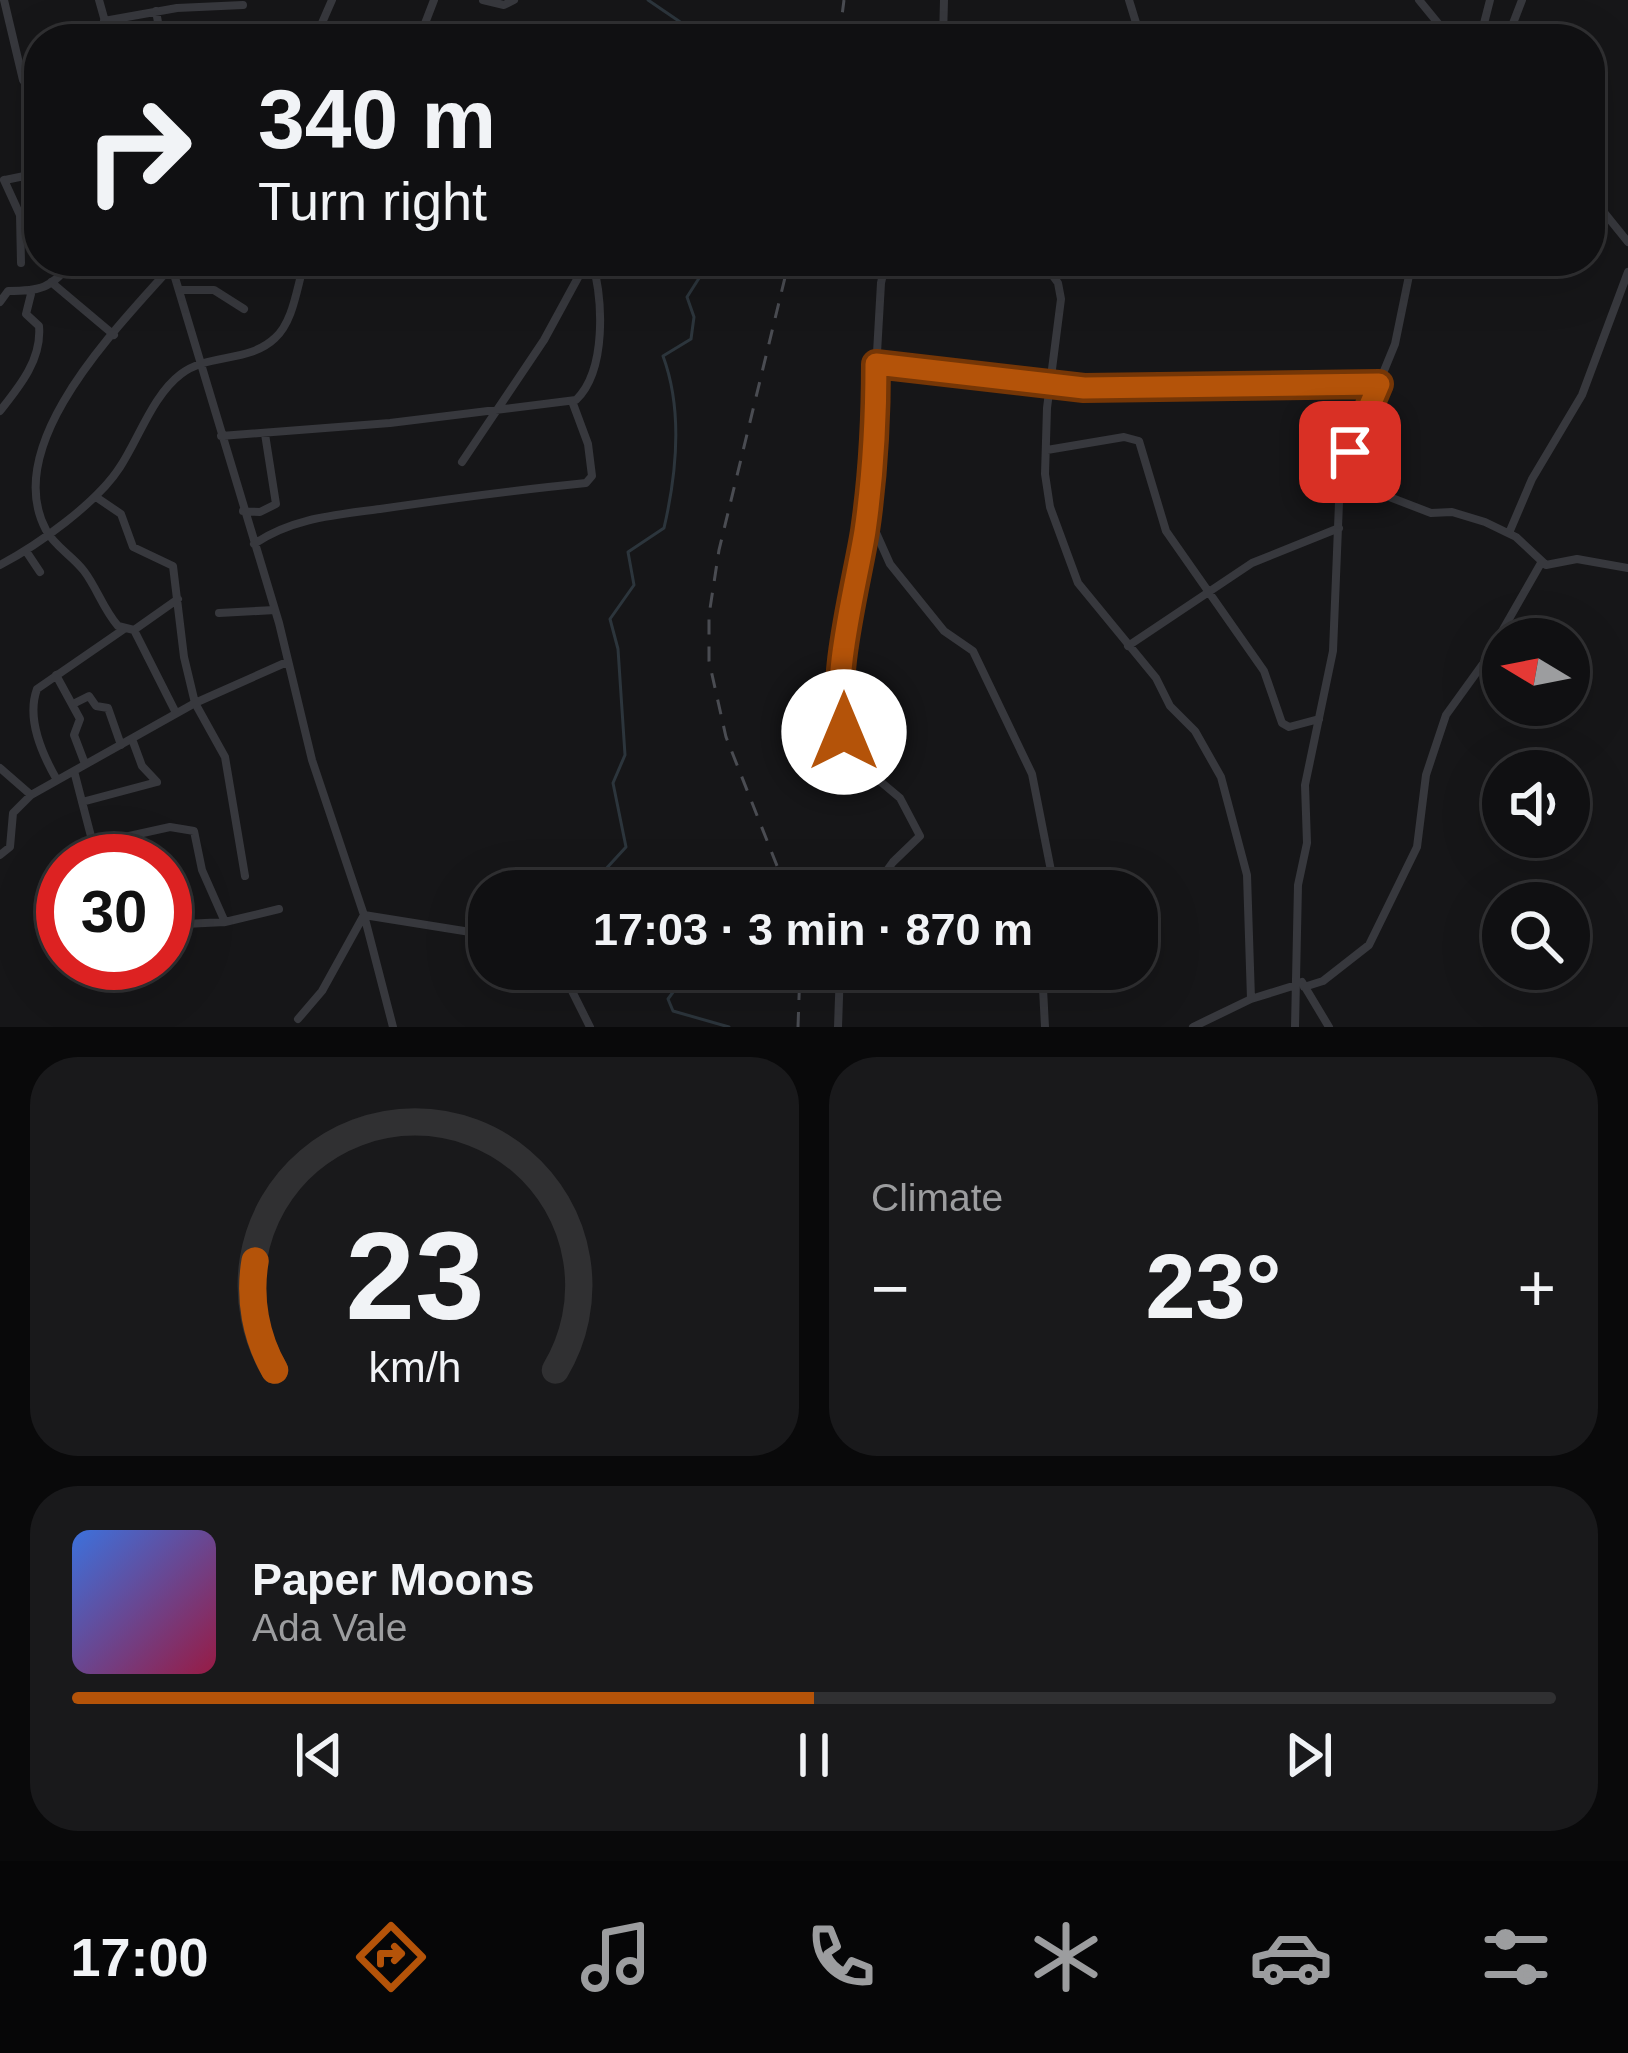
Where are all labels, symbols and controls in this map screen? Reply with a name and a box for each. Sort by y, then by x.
icon: right [60,72,216,228]
text: 340 m [258,72,496,166]
text: Turn right [258,171,487,231]
pin [1299,401,1401,503]
icon: arrive [1317,419,1383,485]
north arrow [1482,618,1590,726]
map controls [1482,618,1590,990]
position arrow [781,669,907,795]
button: sound [1482,750,1590,858]
speed limit sign: 30 [36,834,192,990]
button: search [1482,882,1590,990]
text: 17:03 · 3 min · 870 m [593,904,1033,955]
text: Climate [871,1176,1003,1219]
text: 23 [345,1206,484,1345]
text: 23° [1145,1237,1282,1337]
text: − [871,1251,910,1325]
text: + [1517,1251,1556,1325]
text: km/h [368,1342,461,1390]
text: Paper Moons [252,1554,535,1605]
text: Ada Vale [252,1606,407,1649]
icon: previous [286,1722,352,1788]
icon: pause [781,1722,847,1788]
icon: next [1276,1722,1342,1788]
icon: directions [349,1915,433,1999]
icon: music [574,1915,658,1999]
icon: phone [799,1915,883,1999]
icon: climate [1024,1915,1108,1999]
icon: car [1249,1915,1333,1999]
icon: filters [1474,1915,1558,1999]
text: 17:00 [70,1927,209,1987]

